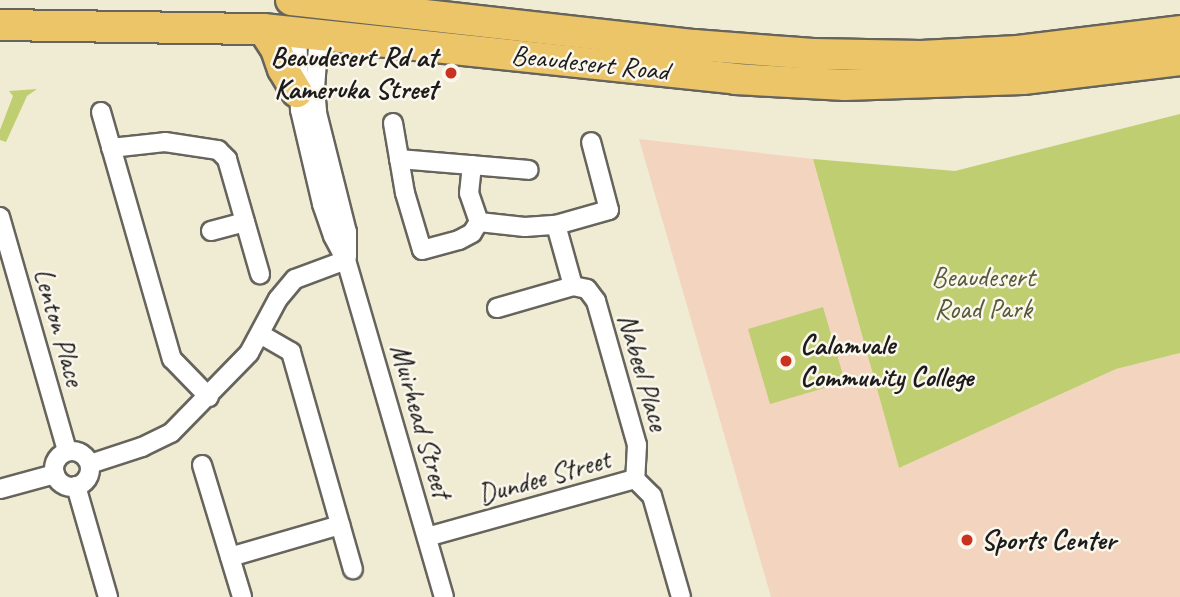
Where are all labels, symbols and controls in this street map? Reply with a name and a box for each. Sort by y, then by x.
street label: Beaudesert Road [510,38,670,88]
place label: Beaudesert Rd at Kameruka Street [271,40,437,106]
marker: Beaudesert Rd at Kameruka Street [443,65,459,81]
park label: Beaudesert Road Park [931,260,1035,326]
street label: Lenton Place [26,264,92,390]
street label: Nabeel Place [610,310,676,434]
place label: Calamvale Community College [800,328,973,394]
street label: Muirhead Street [383,340,459,502]
marker: Calamvale Community College [778,353,794,369]
street label: Dundee Street [474,442,614,512]
place label: Sports Center [981,523,1116,557]
marker: Sports Center [959,532,975,548]

